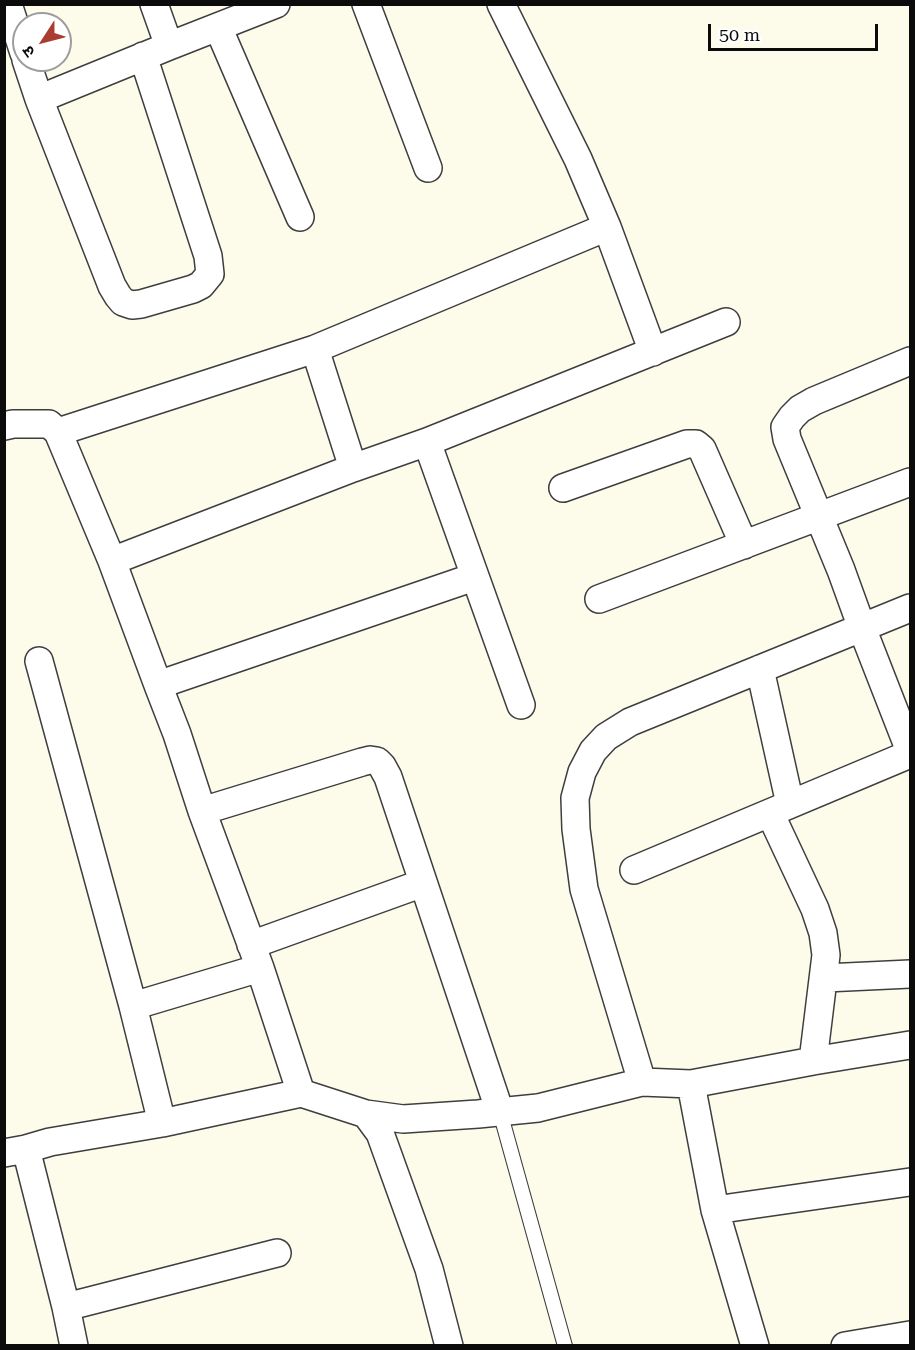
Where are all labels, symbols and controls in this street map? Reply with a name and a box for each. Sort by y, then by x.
north arrow [12,12,72,72]
scale bar [711,12,880,50]
text: 50 m [719,24,760,45]
text: उ [18,42,39,61]

